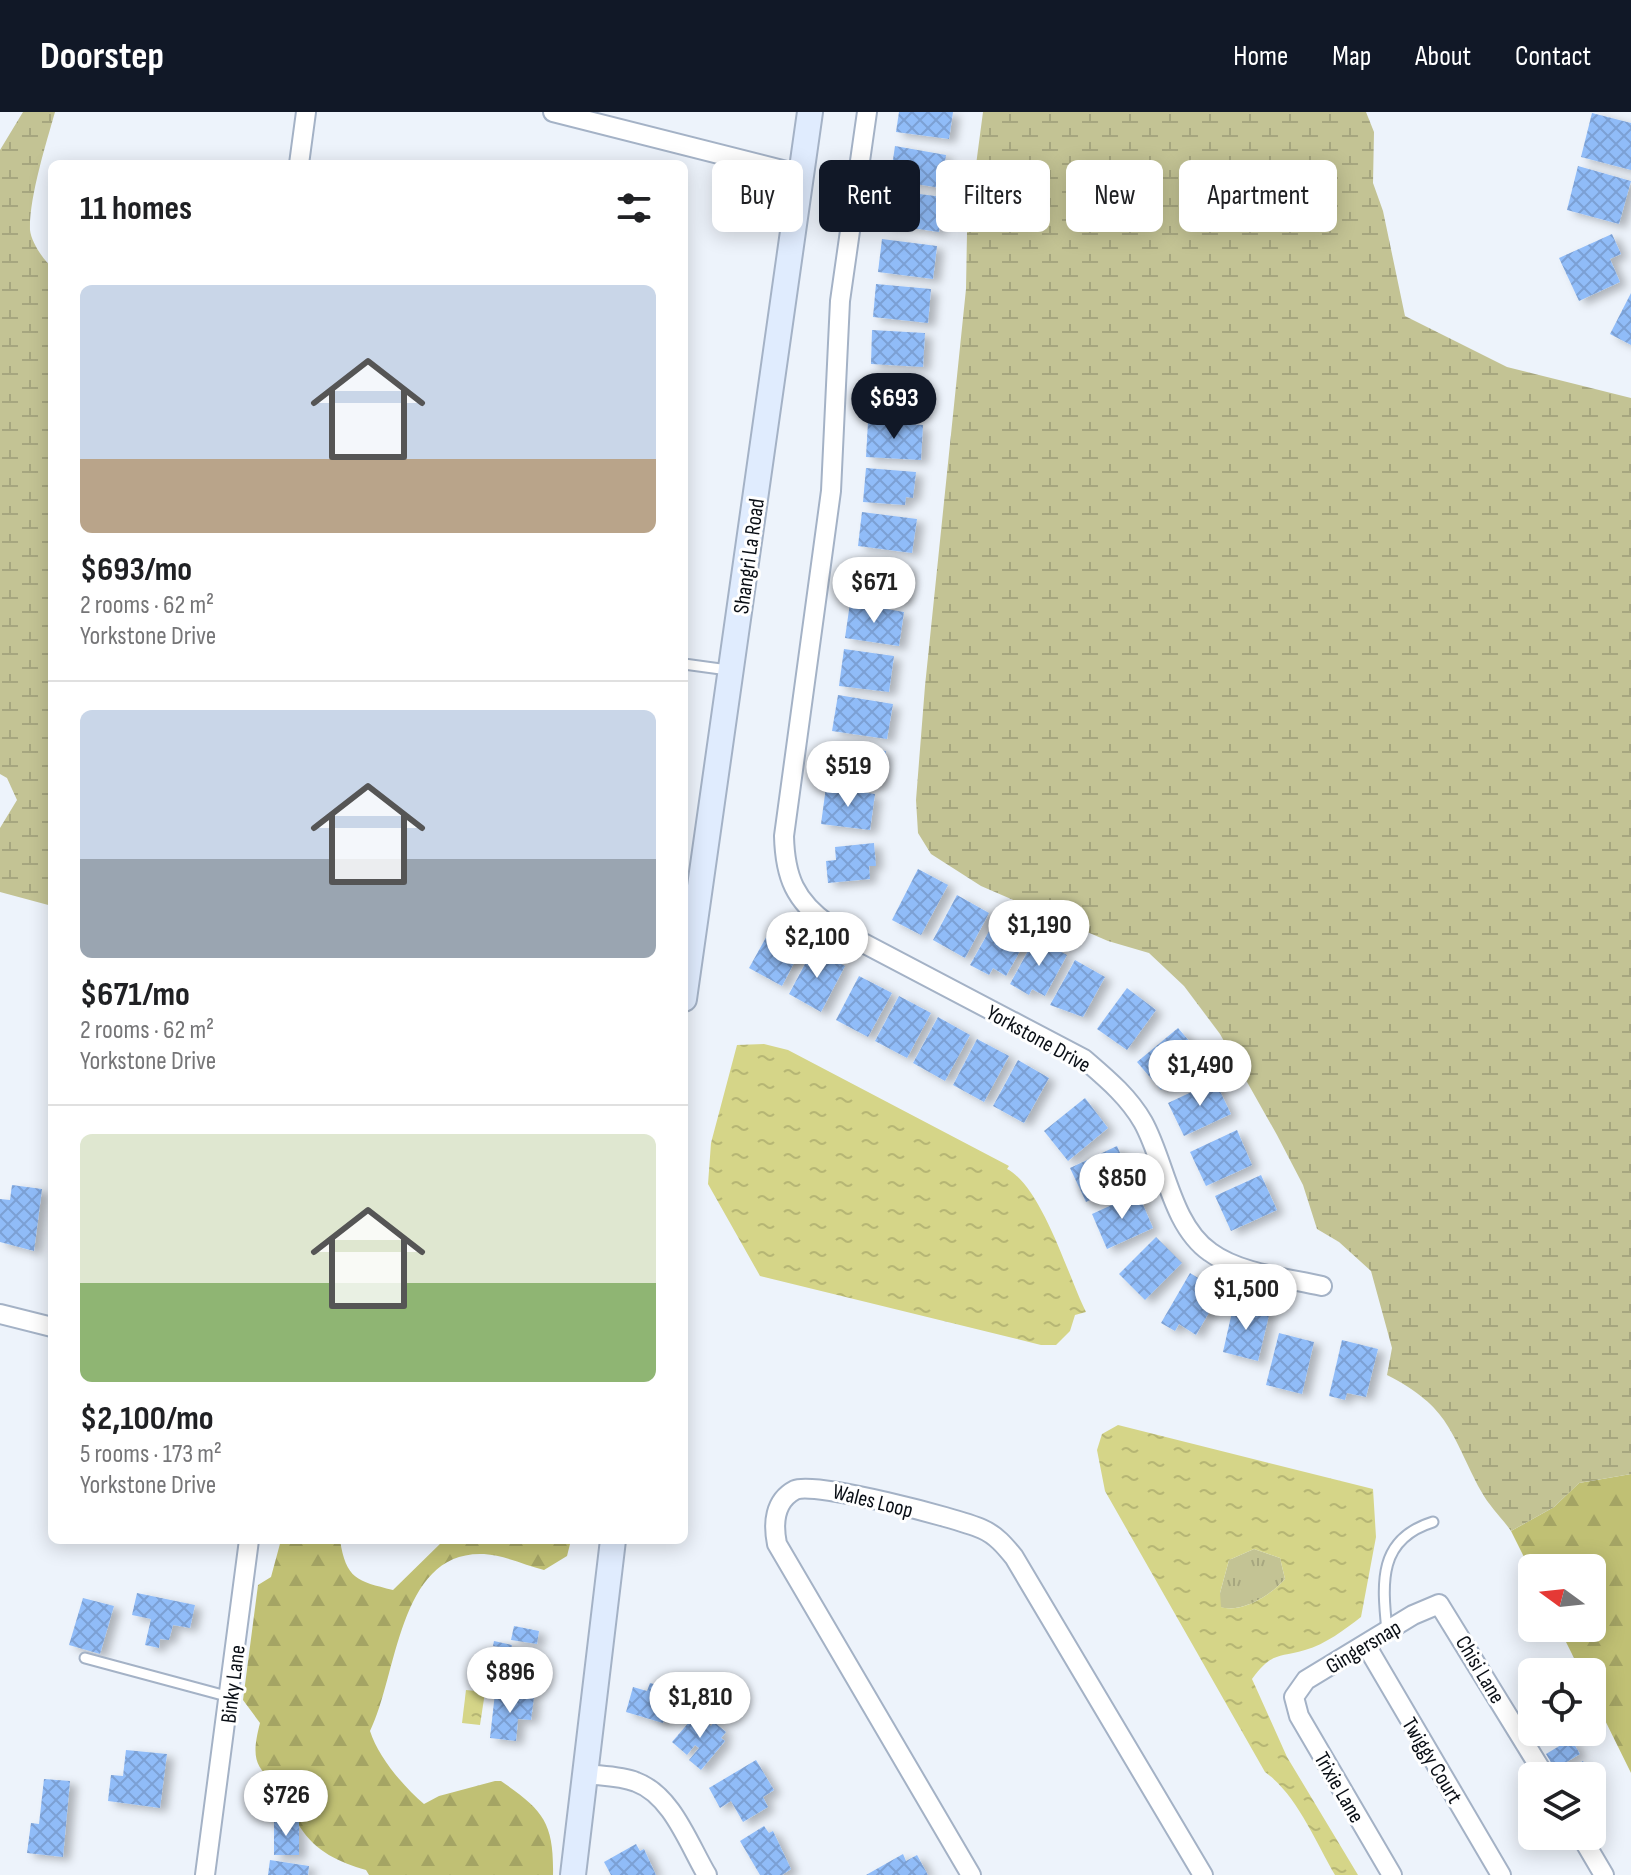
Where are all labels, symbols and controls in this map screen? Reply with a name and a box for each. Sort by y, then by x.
text: Doorstep [40,34,164,79]
text: Home [1233,40,1288,73]
text: Map [1332,40,1371,73]
text: About [1415,40,1471,73]
text: Contact [1515,40,1591,73]
chip: Buy [712,160,803,232]
chip: Rent [819,160,920,232]
chip: Filters [936,160,1050,232]
chip: New [1066,160,1163,232]
chip: Apartment [1179,160,1337,232]
icon: filters [612,186,656,230]
text: 11 homes [80,188,192,229]
icon: home [296,337,440,481]
pin: $693 [847,373,941,441]
text: $693 [869,383,919,414]
street label: Shangri La Road [728,497,771,616]
text: $693/mo [80,549,192,590]
pin: $671 [827,557,921,625]
text: $671 [850,567,898,598]
text: 2 rooms · 62 m² [80,590,214,621]
text: Yorkstone Drive [80,621,216,652]
pin: $519 [801,741,895,809]
text: $519 [824,751,872,782]
icon: home [296,762,440,906]
pin: $1,190 [974,900,1104,968]
text: $1,190 [1006,910,1072,941]
pin: $2,100 [752,912,882,980]
text: $2,100 [784,922,850,953]
text: $671/mo [80,974,190,1015]
street label: Yorkstone Drive [981,1000,1095,1079]
text: 2 rooms · 62 m² [80,1015,214,1046]
pin: $1,490 [1135,1040,1265,1108]
text: Yorkstone Drive [80,1046,216,1077]
text: $1,490 [1166,1050,1234,1081]
pin: $850 [1075,1153,1169,1221]
text: $850 [1097,1163,1147,1194]
icon: home [296,1186,440,1330]
pin: $1,500 [1181,1264,1311,1332]
text: $1,500 [1213,1274,1279,1305]
text: $2,100/mo [80,1398,214,1439]
text: 5 rooms · 173 m² [80,1439,222,1470]
text: Yorkstone Drive [80,1470,216,1501]
street label: Wales Loop [830,1478,916,1524]
north arrow [1518,1554,1606,1642]
map controls [1518,1554,1606,1850]
street label: Gingersnap [1321,1614,1406,1680]
street label: Chisi Lane [1449,1631,1510,1709]
street label: Binky Lane [215,1644,252,1725]
pin: $896 [463,1647,557,1715]
text: $896 [485,1657,535,1688]
button: locate [1518,1658,1606,1746]
pin: $1,810 [635,1672,765,1740]
text: $1,810 [667,1682,733,1713]
street label: Twiggy Court [1396,1713,1468,1809]
street label: Trixie Lane [1308,1748,1370,1828]
button: layers [1518,1762,1606,1850]
pin: $726 [239,1770,333,1838]
text: $726 [262,1780,310,1811]

